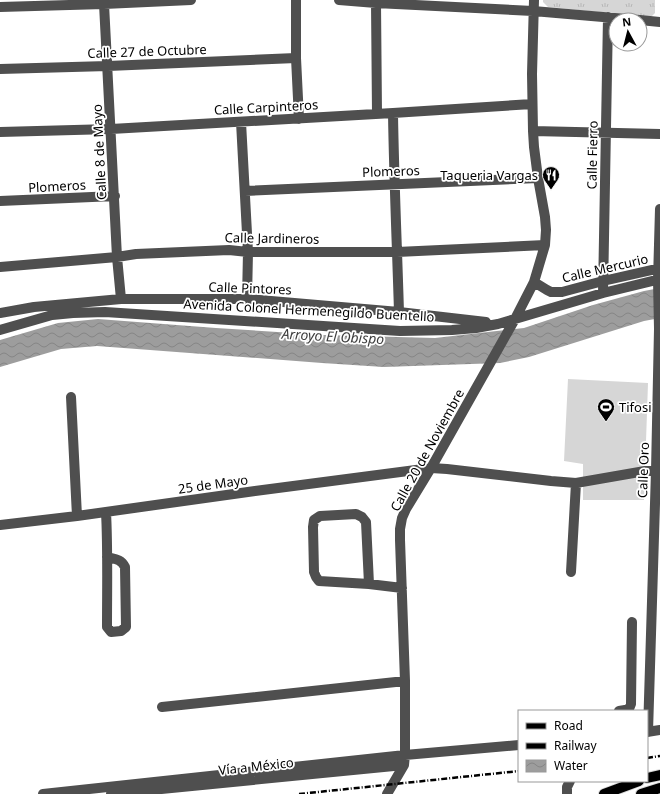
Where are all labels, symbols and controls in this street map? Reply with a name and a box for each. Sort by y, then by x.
north arrow [608,12,648,52]
text: N [621,14,632,30]
street label: Calle 27 de Octubre [87,40,207,62]
street label: Calle Carpinteros [213,95,319,119]
street label: Calle 8 de Mayo [87,103,111,200]
street label: Calle Fierro [582,120,602,190]
street label: Plomeros [362,161,420,181]
restaurant icon: Taqueria Vargas [541,165,561,190]
place label: Taqueria Vargas [440,166,538,184]
street label: Plomeros [28,176,86,196]
street label: Calle Jardineros [224,228,320,248]
street label: Calle Mercurio [560,249,650,287]
street label: Calle Pintores [208,278,292,298]
street label: Avenida Colonel Hermenegildo Buentello [183,294,435,326]
water label: Arroyo El Obispo [280,324,385,348]
street label: Calle 20 de Noviembre [386,386,468,514]
sports icon: Tifosi [596,397,616,422]
place label: Tifosi [619,398,652,416]
street label: Calle Oro [633,442,653,498]
street label: 25 de Mayo [177,470,249,498]
legend [518,710,648,782]
text: Road [554,717,583,734]
text: Railway [554,737,598,754]
street label: Vía a México [217,753,295,779]
text: Water [554,757,588,774]

